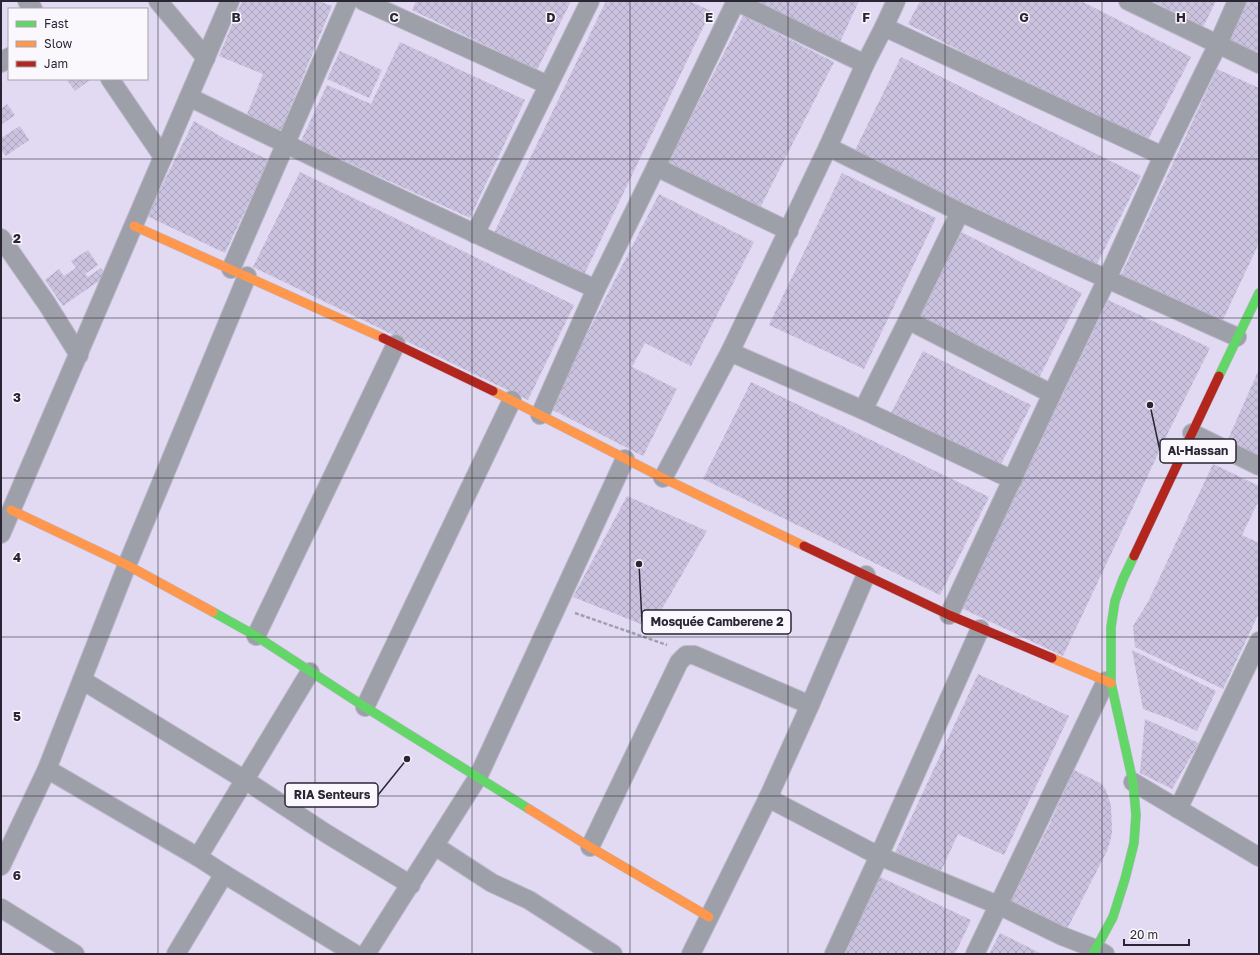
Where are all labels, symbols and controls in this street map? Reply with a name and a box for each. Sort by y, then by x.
legend [8,8,148,80]
text: B [231,9,241,25]
text: C [389,9,399,25]
text: D [546,9,556,25]
text: E [705,9,713,25]
text: F [862,9,870,25]
text: G [1019,9,1029,25]
text: H [1176,9,1186,25]
text: Fast [44,16,69,31]
text: Slow [44,36,72,51]
text: Jam [44,56,68,71]
text: 2 [13,230,21,246]
text: 3 [13,389,21,405]
callout: Al-Hassan [1160,439,1236,463]
text: Al-Hassan [1168,443,1228,458]
text: 4 [13,549,21,565]
callout: Mosquée Camberene 2 [642,610,791,634]
text: Mosquée Camberene 2 [651,614,783,629]
text: 5 [13,708,21,724]
callout: RIA Senteurs [285,783,378,807]
text: RIA Senteurs [294,787,371,802]
text: 6 [13,867,21,883]
scale bar [1124,921,1189,947]
text: 20 m [1130,927,1158,942]

